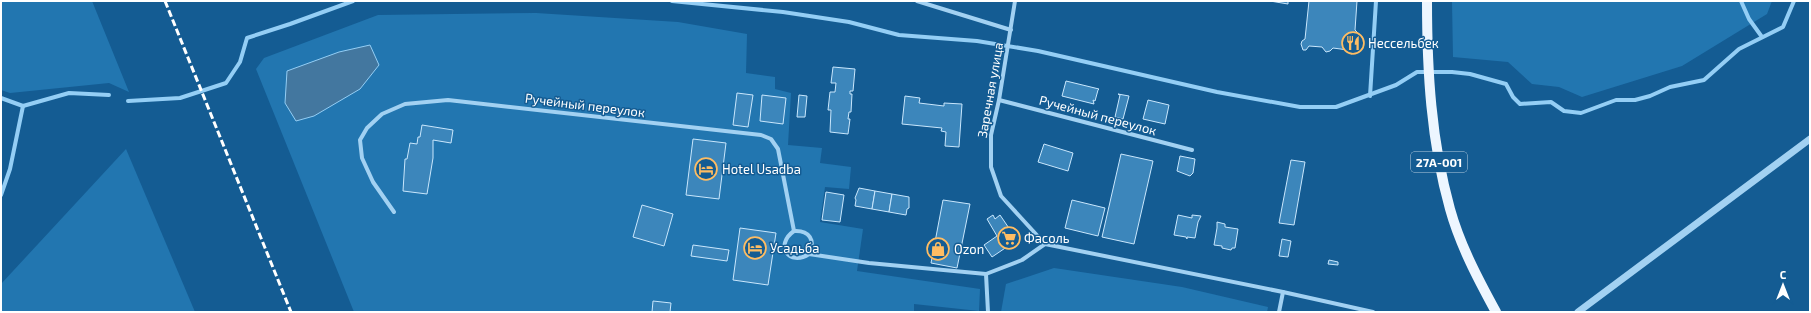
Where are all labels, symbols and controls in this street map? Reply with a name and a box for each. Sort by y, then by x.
restaurant icon: Нессельбек [1340,30,1366,56]
place label: Нессельбек [1368,35,1439,51]
street label: Заречная улица [974,41,1006,139]
street label: Ручейный переулок [524,90,646,120]
street label: Ручейный переулок [1038,92,1158,138]
road number: 27А-001 [1411,152,1467,172]
hotel icon: Hotel Usadba [693,156,719,182]
place label: Hotel Usadba [722,161,801,177]
supermarket icon: Фасоль [996,225,1022,251]
place label: Фасоль [1024,230,1070,246]
hotel icon: Усадьба [742,235,768,261]
shop icon: Ozon [925,236,951,262]
place label: Усадьба [770,240,819,256]
place label: Ozon [954,241,984,257]
north arrow [1763,265,1803,305]
text: С [1780,268,1787,281]

